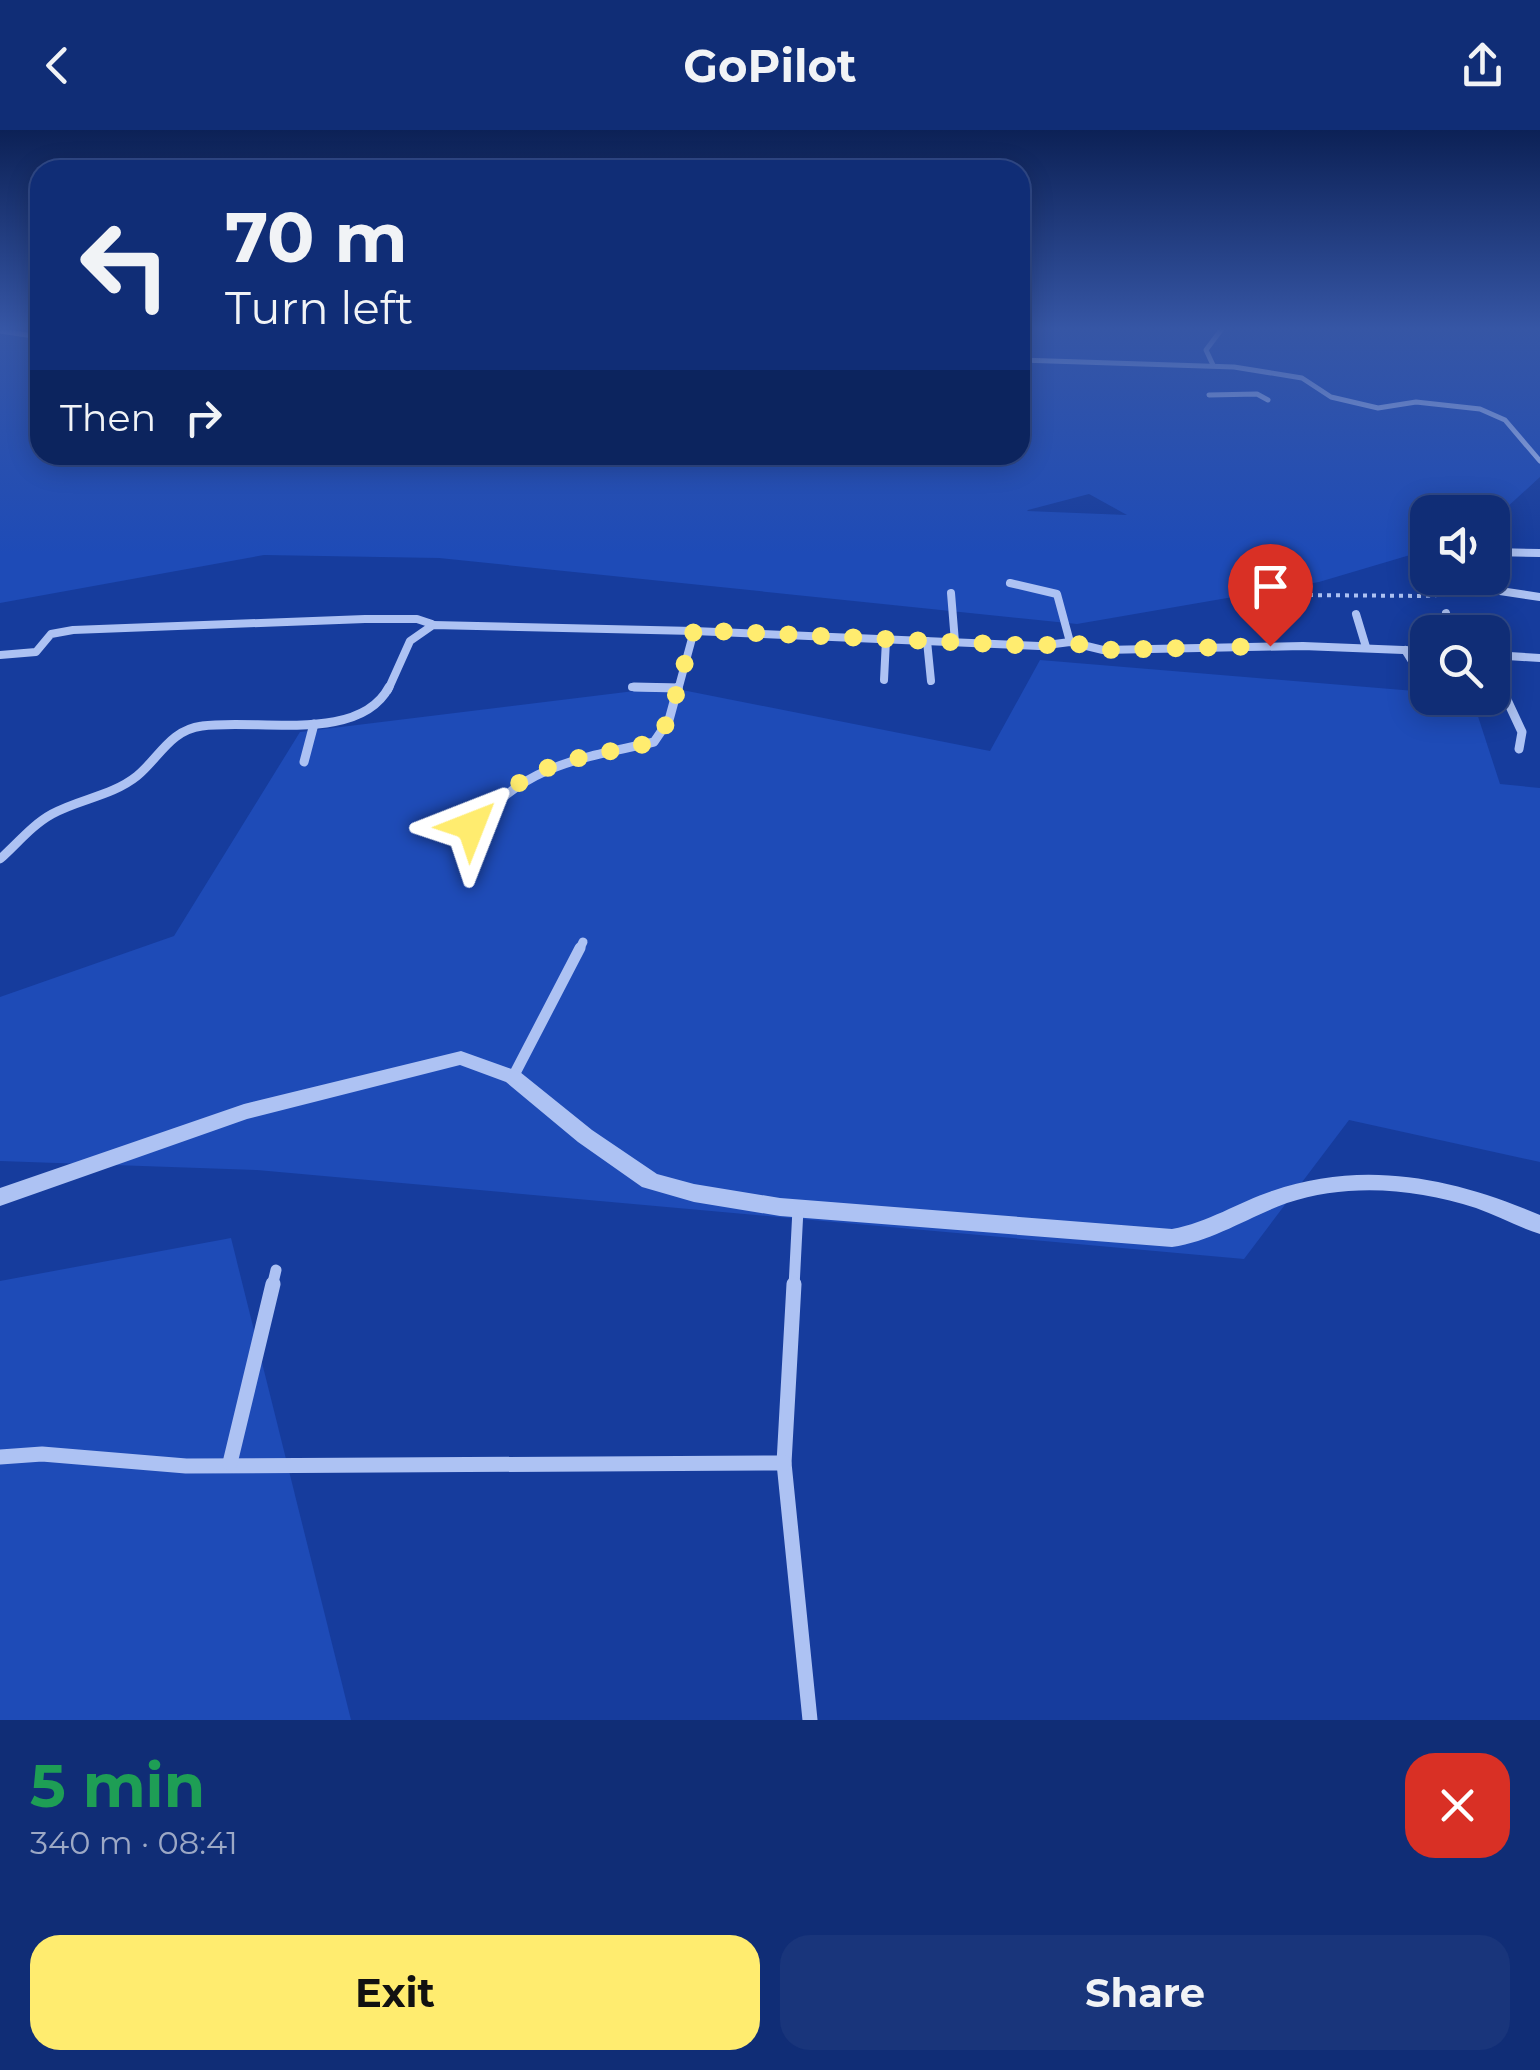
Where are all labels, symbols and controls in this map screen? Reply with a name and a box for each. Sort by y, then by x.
icon: back [30,38,85,93]
text: GoPilot [683,38,857,93]
icon: share [1455,38,1510,93]
text: 70 m [225,194,408,280]
icon: left [60,200,190,330]
text: Turn left [225,280,413,335]
icon: right [176,390,231,445]
text: Then [60,394,156,441]
map controls [1410,495,1510,715]
button: sound [1410,495,1510,595]
pin [1228,544,1313,647]
icon: arrive [1243,559,1298,614]
button: search [1410,615,1510,715]
position arrow [419,774,523,878]
text: 5 min [30,1749,205,1822]
button: close [1405,1753,1510,1858]
text: 340 m · 08:41 [30,1823,238,1862]
button: Exit [30,1935,760,2050]
button: Share [780,1935,1510,2050]

